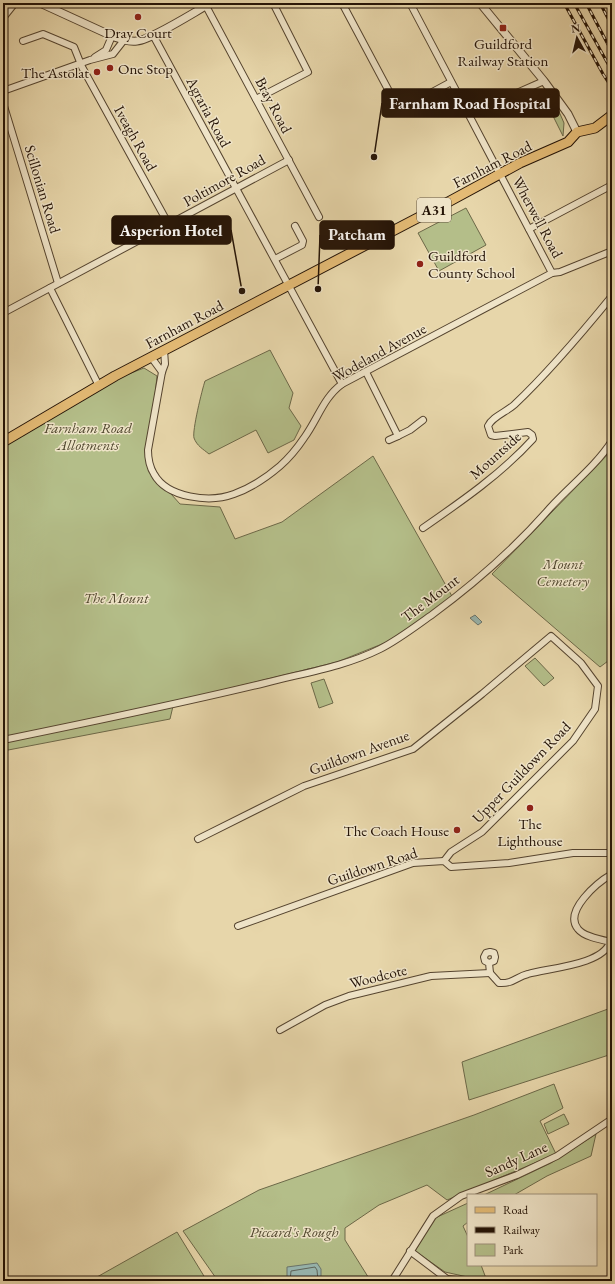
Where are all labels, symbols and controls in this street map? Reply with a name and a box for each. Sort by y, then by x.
marker: Dray Court [133,12,143,22]
north arrow [557,18,597,58]
text: N [570,21,581,36]
place label: Dray Court [104,23,172,42]
marker: Guildford Railway Station [498,23,508,33]
place label: Guildford Railway Station [458,34,548,70]
place label: One Stop [118,59,173,78]
place label: The Astolat [21,63,89,82]
marker: One Stop [105,63,115,73]
marker: The Astolat [92,67,102,77]
street label: Agraria Road [182,73,236,151]
street label: Bray Road [251,74,297,137]
callout: Farnham Road Hospital [382,89,559,117]
text: Farnham Road Hospital [389,93,551,114]
street label: Iveagh Road [110,102,162,174]
street label: Farnham Road [449,136,535,192]
street label: Scillonian Road [21,143,66,236]
street label: Poltimore Road [180,149,269,210]
street label: Wherwell Road [509,173,568,261]
road number: A31 [417,198,451,222]
callout: Asperion Hotel [112,216,231,244]
text: Asperion Hotel [119,220,223,241]
callout: Patcham [320,221,394,249]
text: Patcham [328,224,386,245]
place label: Guildford County School [428,246,516,282]
marker: Guildford County School [415,259,425,269]
street label: Farnham Road [142,295,227,353]
street label: Wodeland Avenue [329,318,429,386]
park label: Farnham Road Allotments [43,418,132,454]
street label: Mountside [465,427,525,483]
park label: Mount Cemetery [537,554,589,590]
street label: The Mount [397,570,463,626]
park label: The Mount [83,588,149,607]
street label: Upper Guildown Road [468,717,575,827]
street label: Guildown Avenue [306,725,412,779]
marker: The Lighthouse [525,803,535,813]
place label: The Lighthouse [497,814,563,850]
place label: The Coach House [344,821,449,840]
marker: The Coach House [452,825,462,835]
street label: Guildown Road [325,842,420,889]
street label: Woodcote [347,960,409,992]
street label: Sandy Lane [482,1137,550,1181]
legend [467,1194,597,1266]
text: Road [503,1202,529,1218]
park label: Piccard's Rough [249,1222,339,1241]
text: Railway [503,1222,541,1238]
text: Park [503,1242,524,1258]

